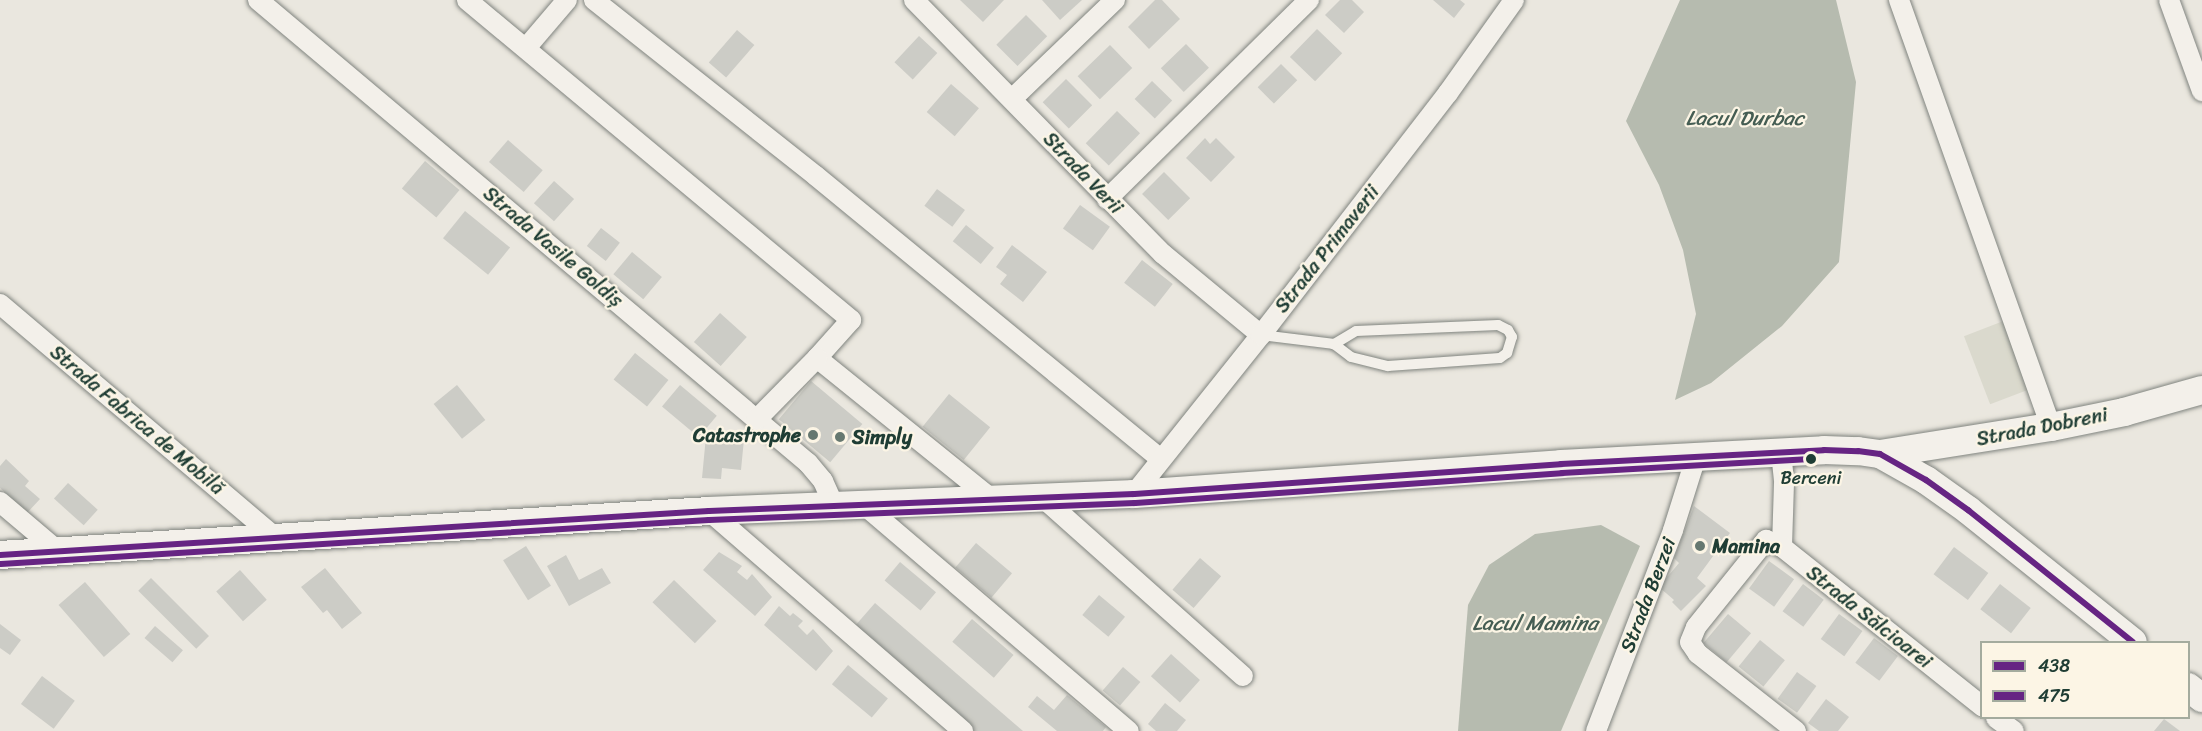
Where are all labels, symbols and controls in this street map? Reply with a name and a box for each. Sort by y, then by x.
water label: Lacul Durbac [1686,105,1804,131]
street label: Strada Verii [1038,127,1128,219]
street label: Strada Primaverii [1270,181,1384,317]
street label: Strada Vasile Goldiș [478,182,628,312]
street label: Strada Fabrica de Mobilă [45,340,229,500]
street label: Strada Dobreni [1974,403,2110,451]
place label: Catastrophe [693,423,801,447]
place label: Simply [852,425,912,449]
marker: Catastrophe [806,428,820,442]
marker: Simply [833,430,847,444]
marker: Berceni [1805,453,1817,465]
place label: Berceni [1781,467,1841,489]
street label: Strada Berzei [1615,534,1681,656]
place label: Mamina [1712,534,1780,558]
marker: Mamina [1693,539,1707,553]
street label: Strada Sălcioarei [1801,560,1937,674]
water label: Lacul Mamina [1473,610,1597,636]
legend [1980,641,2190,719]
text: 438 [2038,650,2070,682]
text: 475 [2038,680,2071,712]

